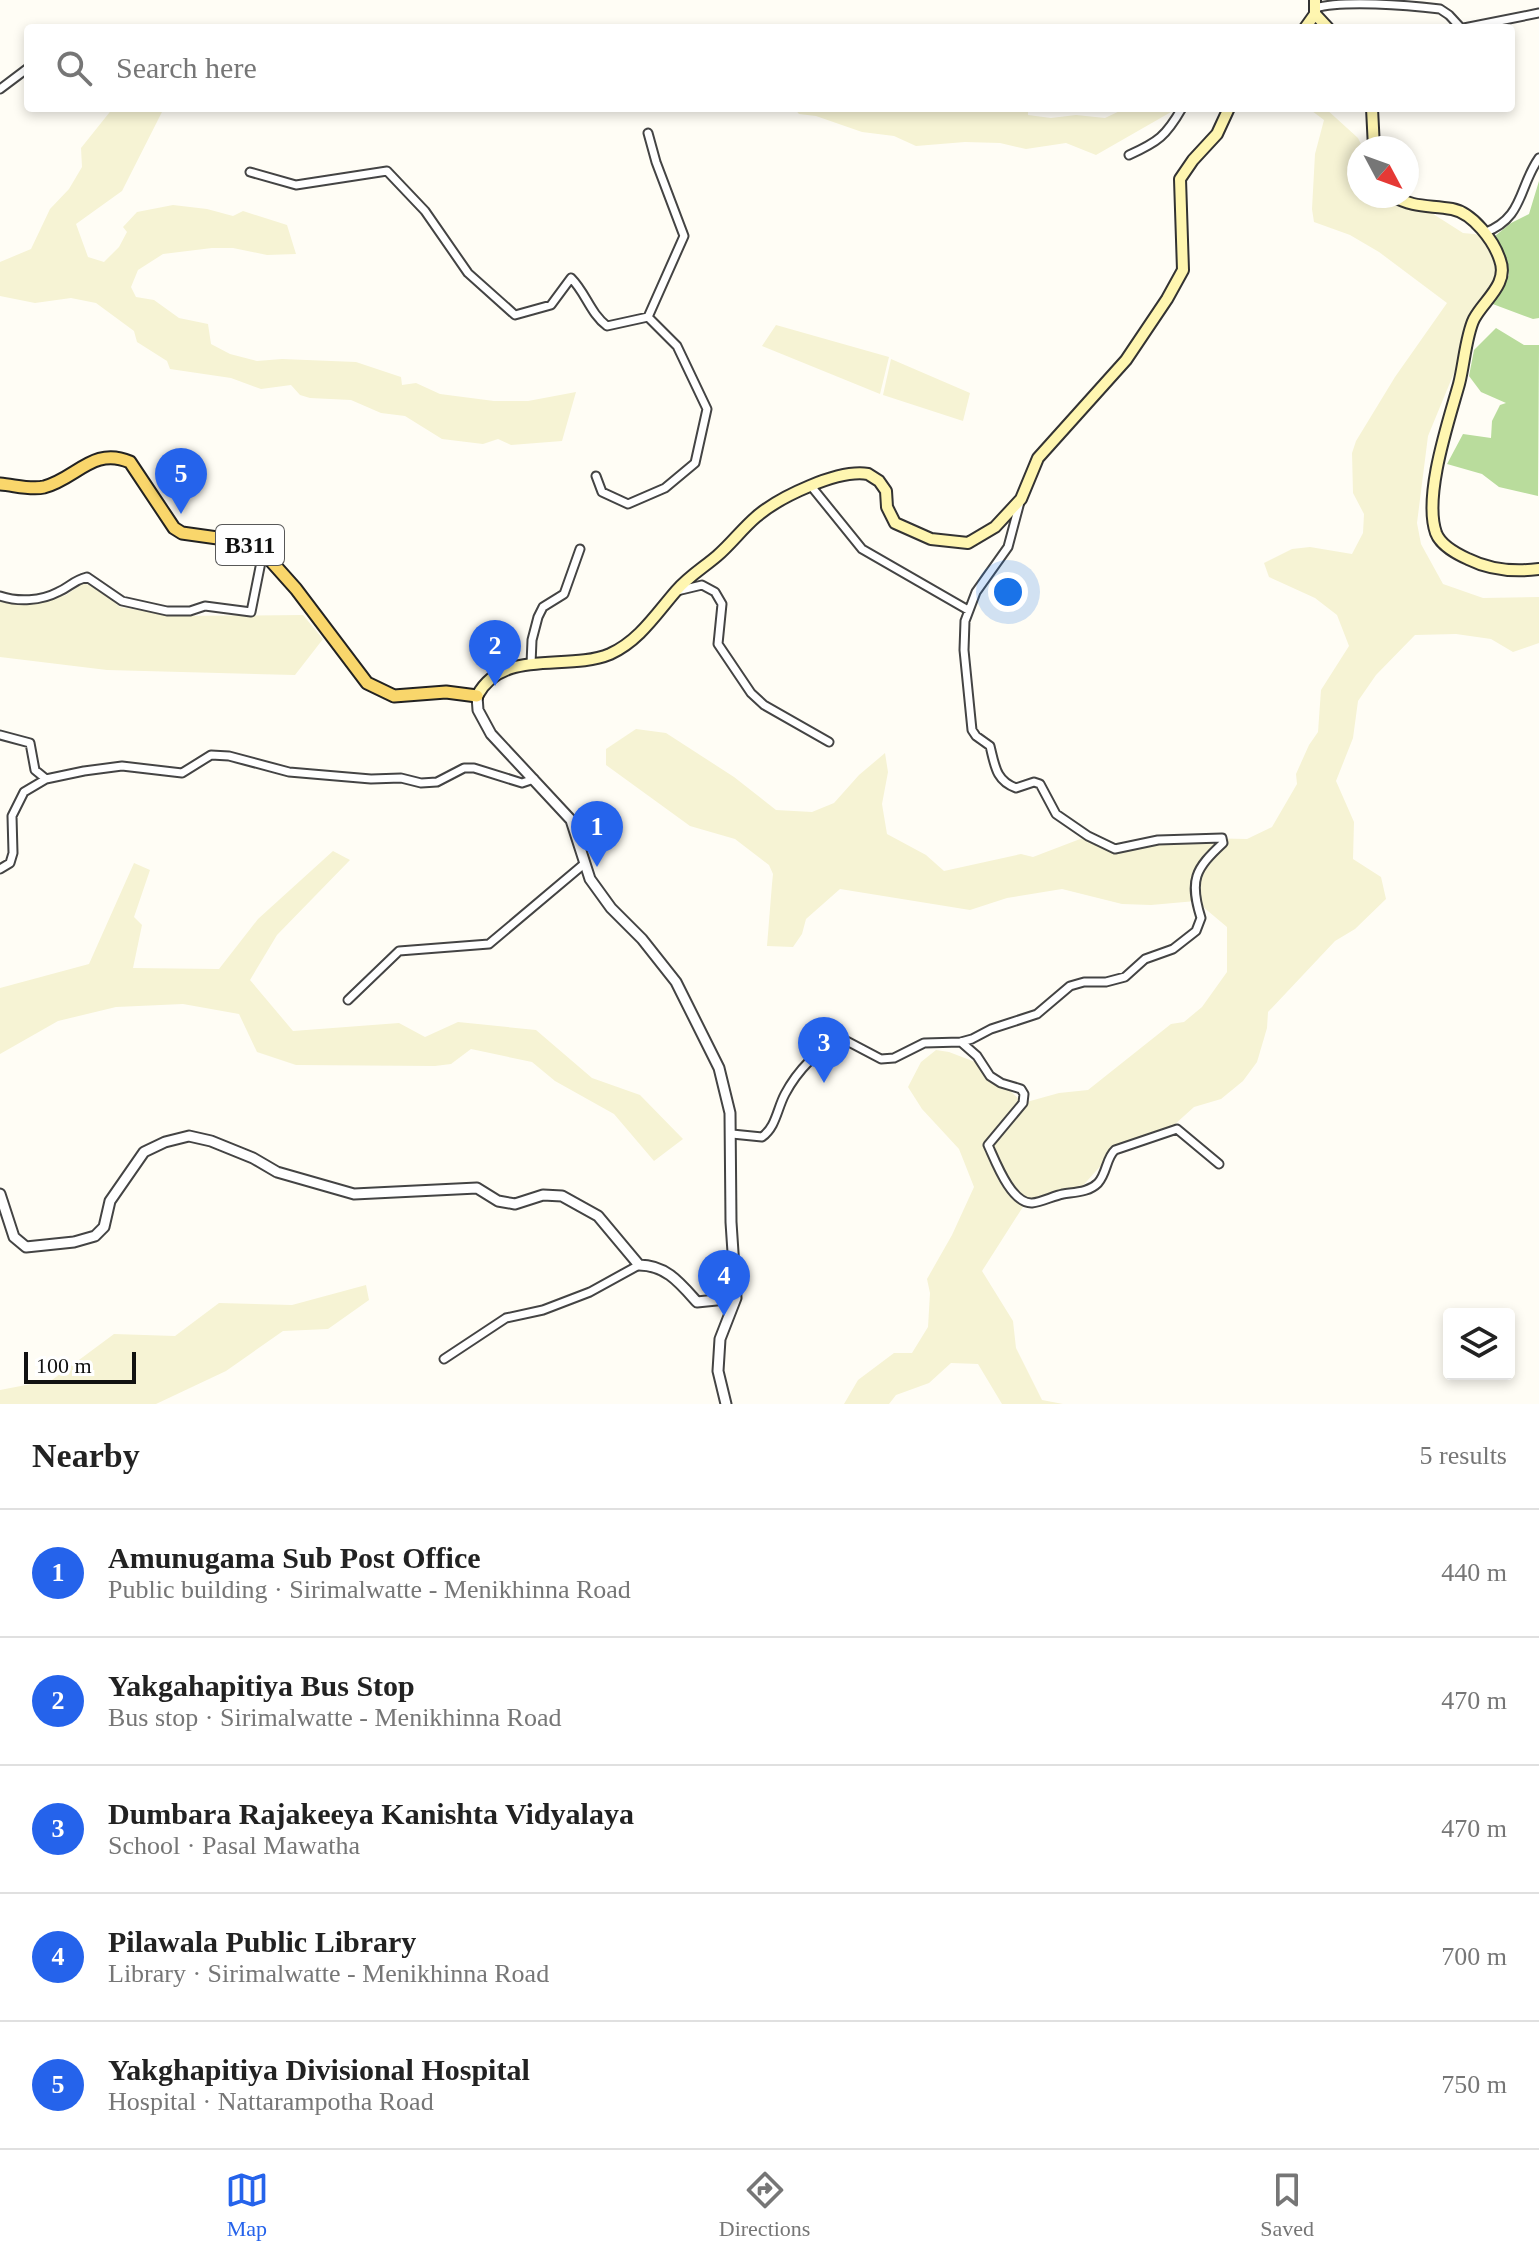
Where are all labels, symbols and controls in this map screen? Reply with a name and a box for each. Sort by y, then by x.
search box [24,24,1515,112]
icon: search [52,46,96,90]
text: Search here [116,51,257,84]
north arrow [1347,136,1419,208]
pin: 5 [155,448,207,514]
road number: B311 [216,525,284,565]
your location [988,572,1028,612]
pin: 2 [469,620,521,686]
pin: 1 [571,801,623,867]
pin: 3 [798,1017,850,1083]
pin: 4 [698,1250,750,1316]
map controls [1443,1308,1515,1380]
button: layers [1443,1308,1515,1380]
scale bar [24,1348,136,1384]
text: 100 m [36,1353,92,1378]
text: Nearby [32,1437,140,1474]
text: 5 results [1420,1441,1507,1470]
text: Amunugama Sub Post Office [108,1541,481,1574]
text: 1 [52,1558,65,1587]
text: 440 m [1441,1558,1507,1587]
text: Public building · Sirimalwatte - Menikhinna Road [108,1575,631,1604]
text: Yakgahapitiya Bus Stop [108,1669,415,1702]
text: 2 [52,1686,65,1715]
text: 470 m [1441,1686,1507,1715]
text: Bus stop · Sirimalwatte - Menikhinna Road [108,1703,562,1732]
text: Dumbara Rajakeeya Kanishta Vidyalaya [108,1797,634,1830]
text: 3 [52,1814,65,1843]
text: 470 m [1441,1814,1507,1843]
text: School · Pasal Mawatha [108,1831,360,1860]
text: Pilawala Public Library [108,1925,416,1958]
text: 4 [52,1942,65,1971]
text: 700 m [1441,1942,1507,1971]
text: Library · Sirimalwatte - Menikhinna Road [108,1959,549,1988]
text: Yakghapitiya Divisional Hospital [108,2053,530,2086]
text: 5 [52,2070,65,2099]
text: 750 m [1441,2070,1507,2099]
text: Hospital · Nattarampotha Road [108,2087,434,2116]
tab: Map [225,2168,269,2242]
tab: Directions [719,2168,810,2242]
tab: Saved [1260,2168,1314,2242]

